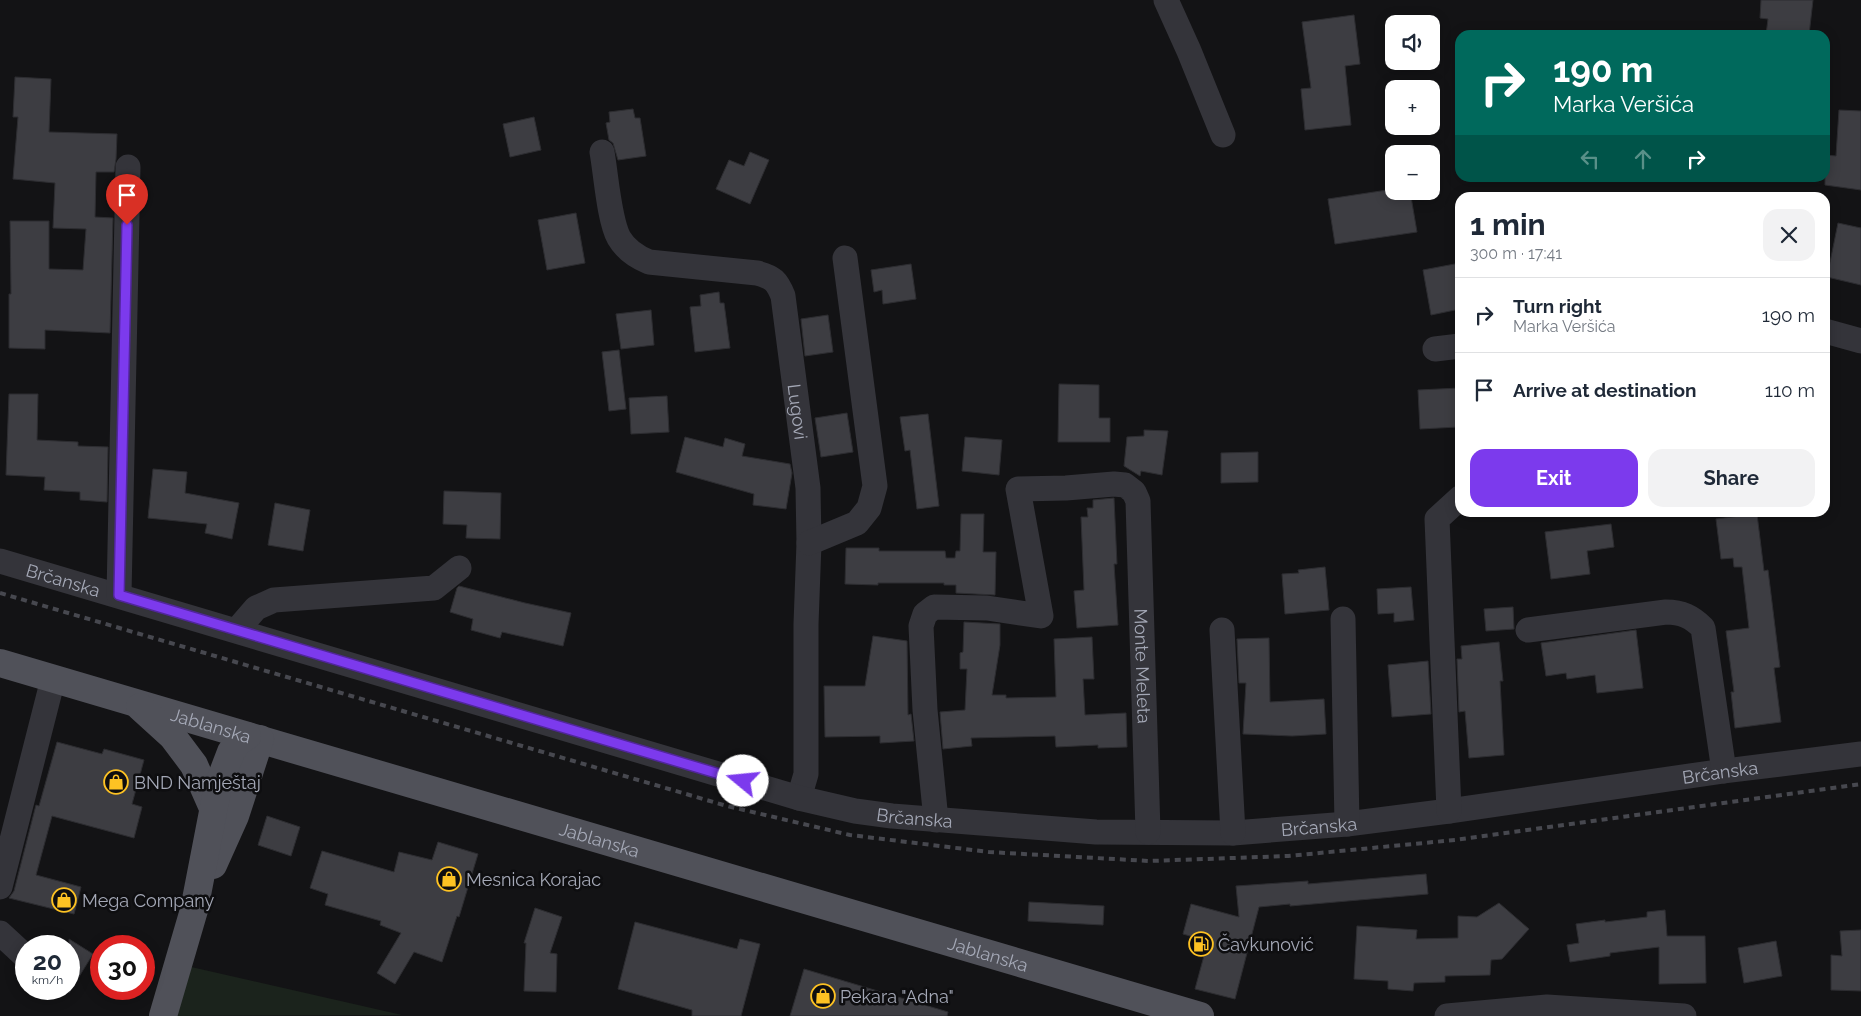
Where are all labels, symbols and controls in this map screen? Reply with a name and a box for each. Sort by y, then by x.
map controls [1385,15,1440,200]
button: sound [1385,15,1440,70]
text: 190 m [1553,49,1653,90]
icon: right [1470,50,1535,115]
button: + [1385,80,1440,135]
text: Marka Veršića [1553,91,1694,117]
button: − [1385,145,1440,200]
icon: left [1576,145,1604,173]
icon: ahead [1629,145,1657,173]
icon: right [1682,145,1710,173]
pin [106,174,148,225]
icon: arrive [113,181,141,209]
text: 1 min [1470,207,1546,242]
button: close [1763,209,1815,261]
text: 300 m · 17:41 [1470,244,1562,263]
text: Turn right [1513,295,1602,317]
icon: right [1470,301,1498,329]
text: 190 m [1762,304,1815,326]
text: Marka Veršića [1513,317,1616,336]
icon: arrive [1470,376,1498,404]
text: Arrive at destination [1513,379,1697,401]
text: 110 m [1765,379,1815,401]
street label: Lugovi [784,382,812,441]
button: Exit [1470,449,1638,507]
button: Share [1648,449,1815,507]
street label: Brčanska [24,559,103,601]
street label: Monte Meleta [1131,608,1155,724]
street label: Jablanska [168,703,254,747]
position arrow [716,754,768,806]
street label: Brčanska [1681,756,1759,787]
shop icon: BND Namještaj [103,769,129,795]
place label: BND Namještaj [134,772,261,793]
street label: Brčanska [875,804,954,831]
street label: Brčanska [1280,812,1358,840]
street label: Jablanska [557,818,642,861]
shop icon: Mesnica Korajac [436,866,462,892]
place label: Mesnica Korajac [466,869,601,890]
shop icon: Mega Company [51,887,77,913]
place label: Mega Company [82,890,215,911]
fuel station icon: Čavkunović [1188,931,1214,957]
street label: Jablanska [946,932,1031,975]
place label: Čavkunović [1218,933,1314,955]
speed limit sign: 30 [90,935,155,1000]
text: 20 [33,946,62,976]
text: km/h [32,973,63,987]
shop icon: Pekara "Adna" [810,983,836,1009]
place label: Pekara "Adna" [840,986,954,1007]

